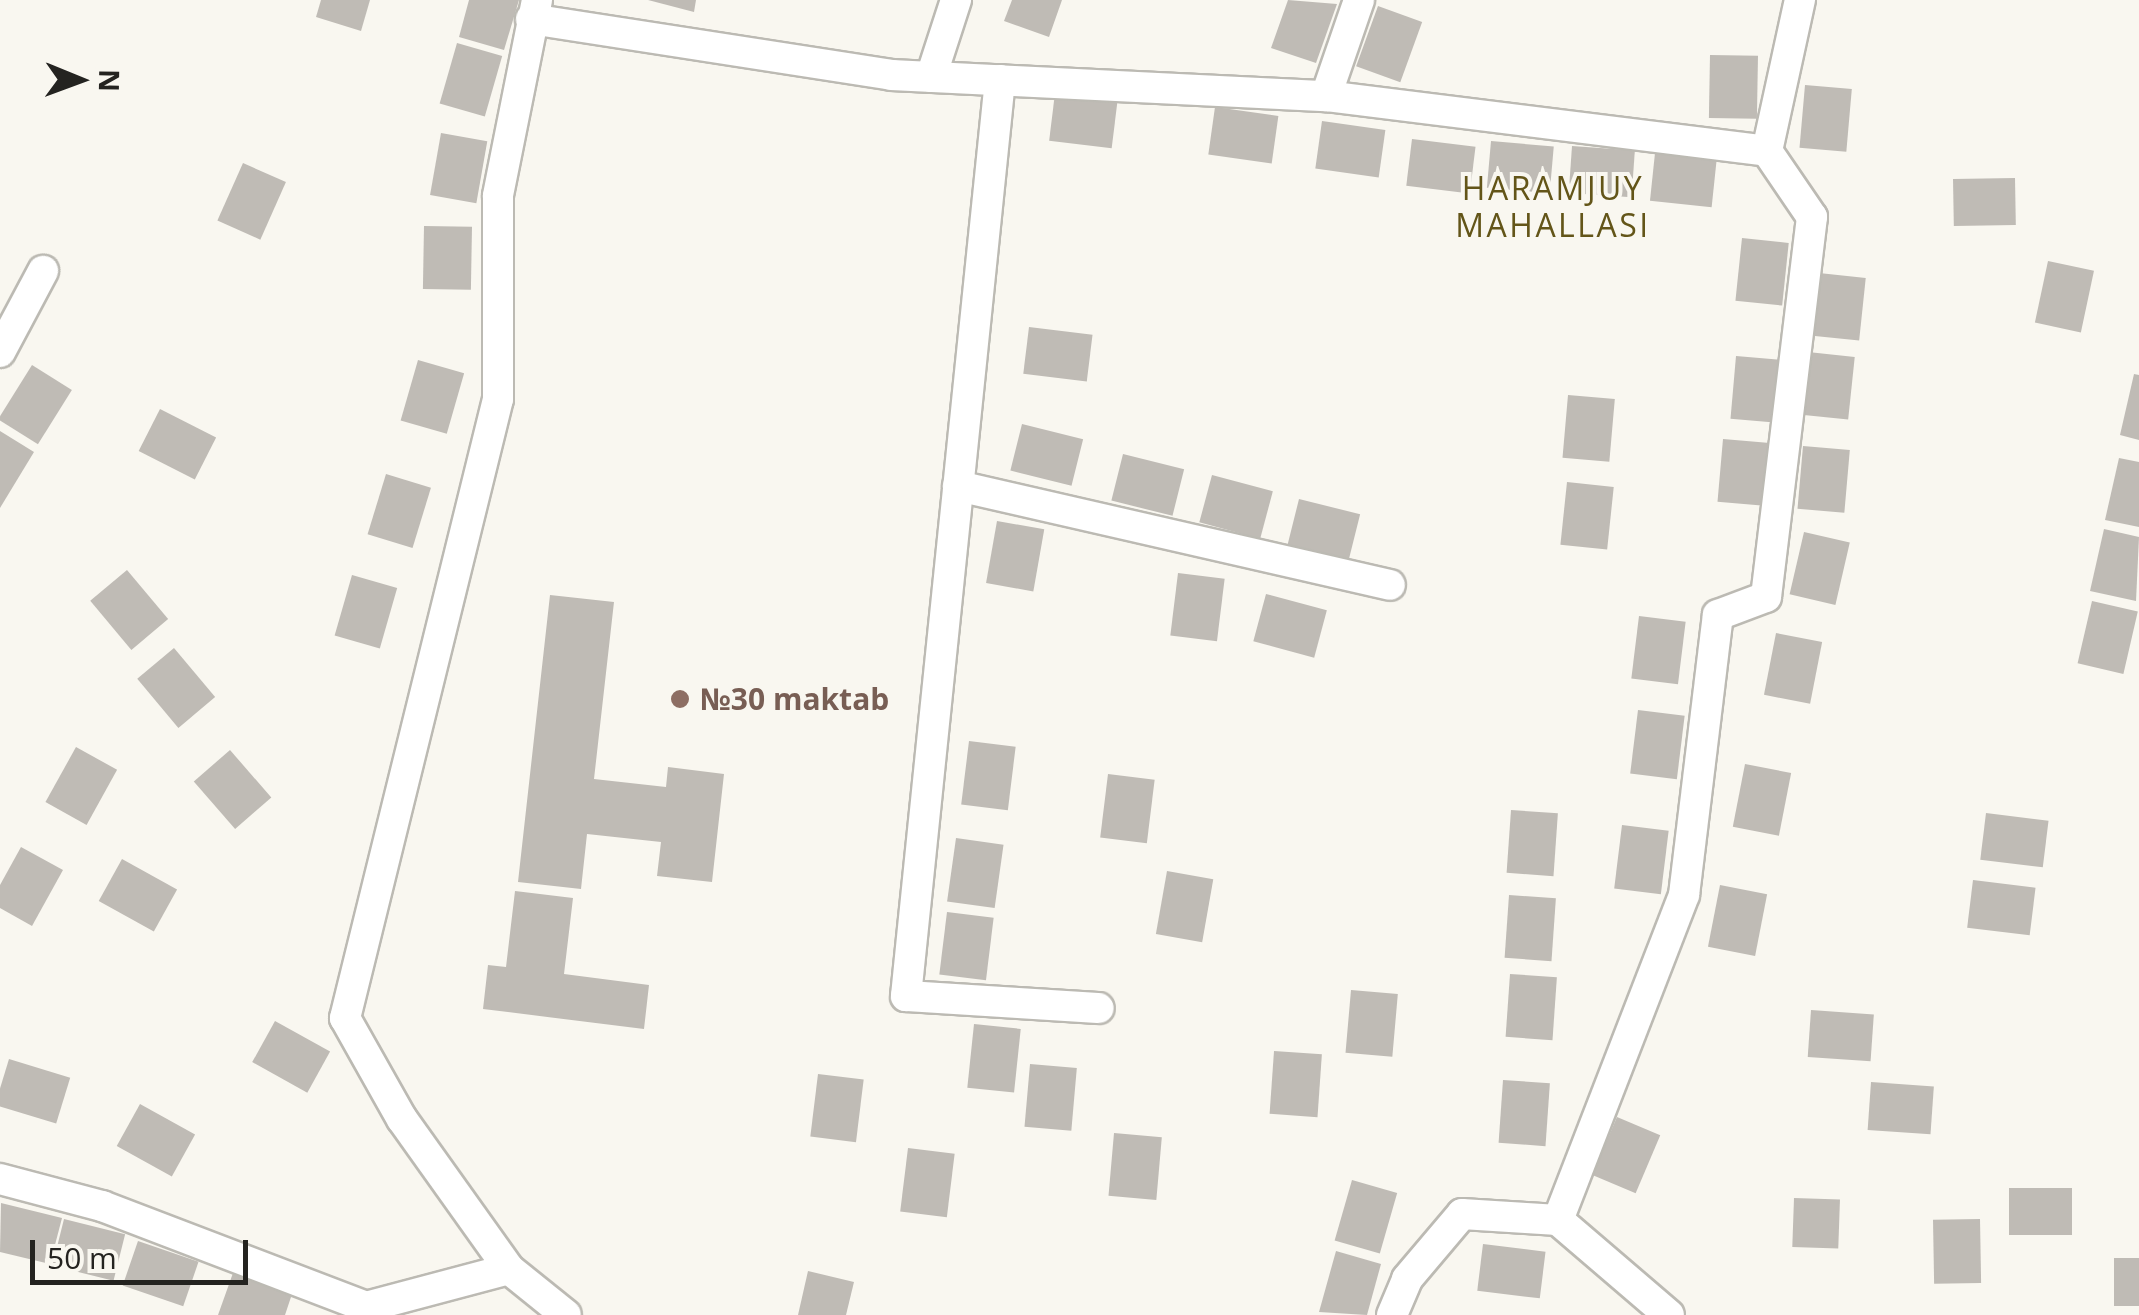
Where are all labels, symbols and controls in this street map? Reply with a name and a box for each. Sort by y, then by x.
north arrow [30,30,130,130]
text: N [91,69,129,92]
district label: HARAMJUY MAHALLASI [1455,170,1651,245]
place label: №30 maktab [700,681,889,717]
marker: №30 maktab [669,688,691,710]
scale bar [35,1220,252,1282]
text: 50 m [47,1237,117,1278]

